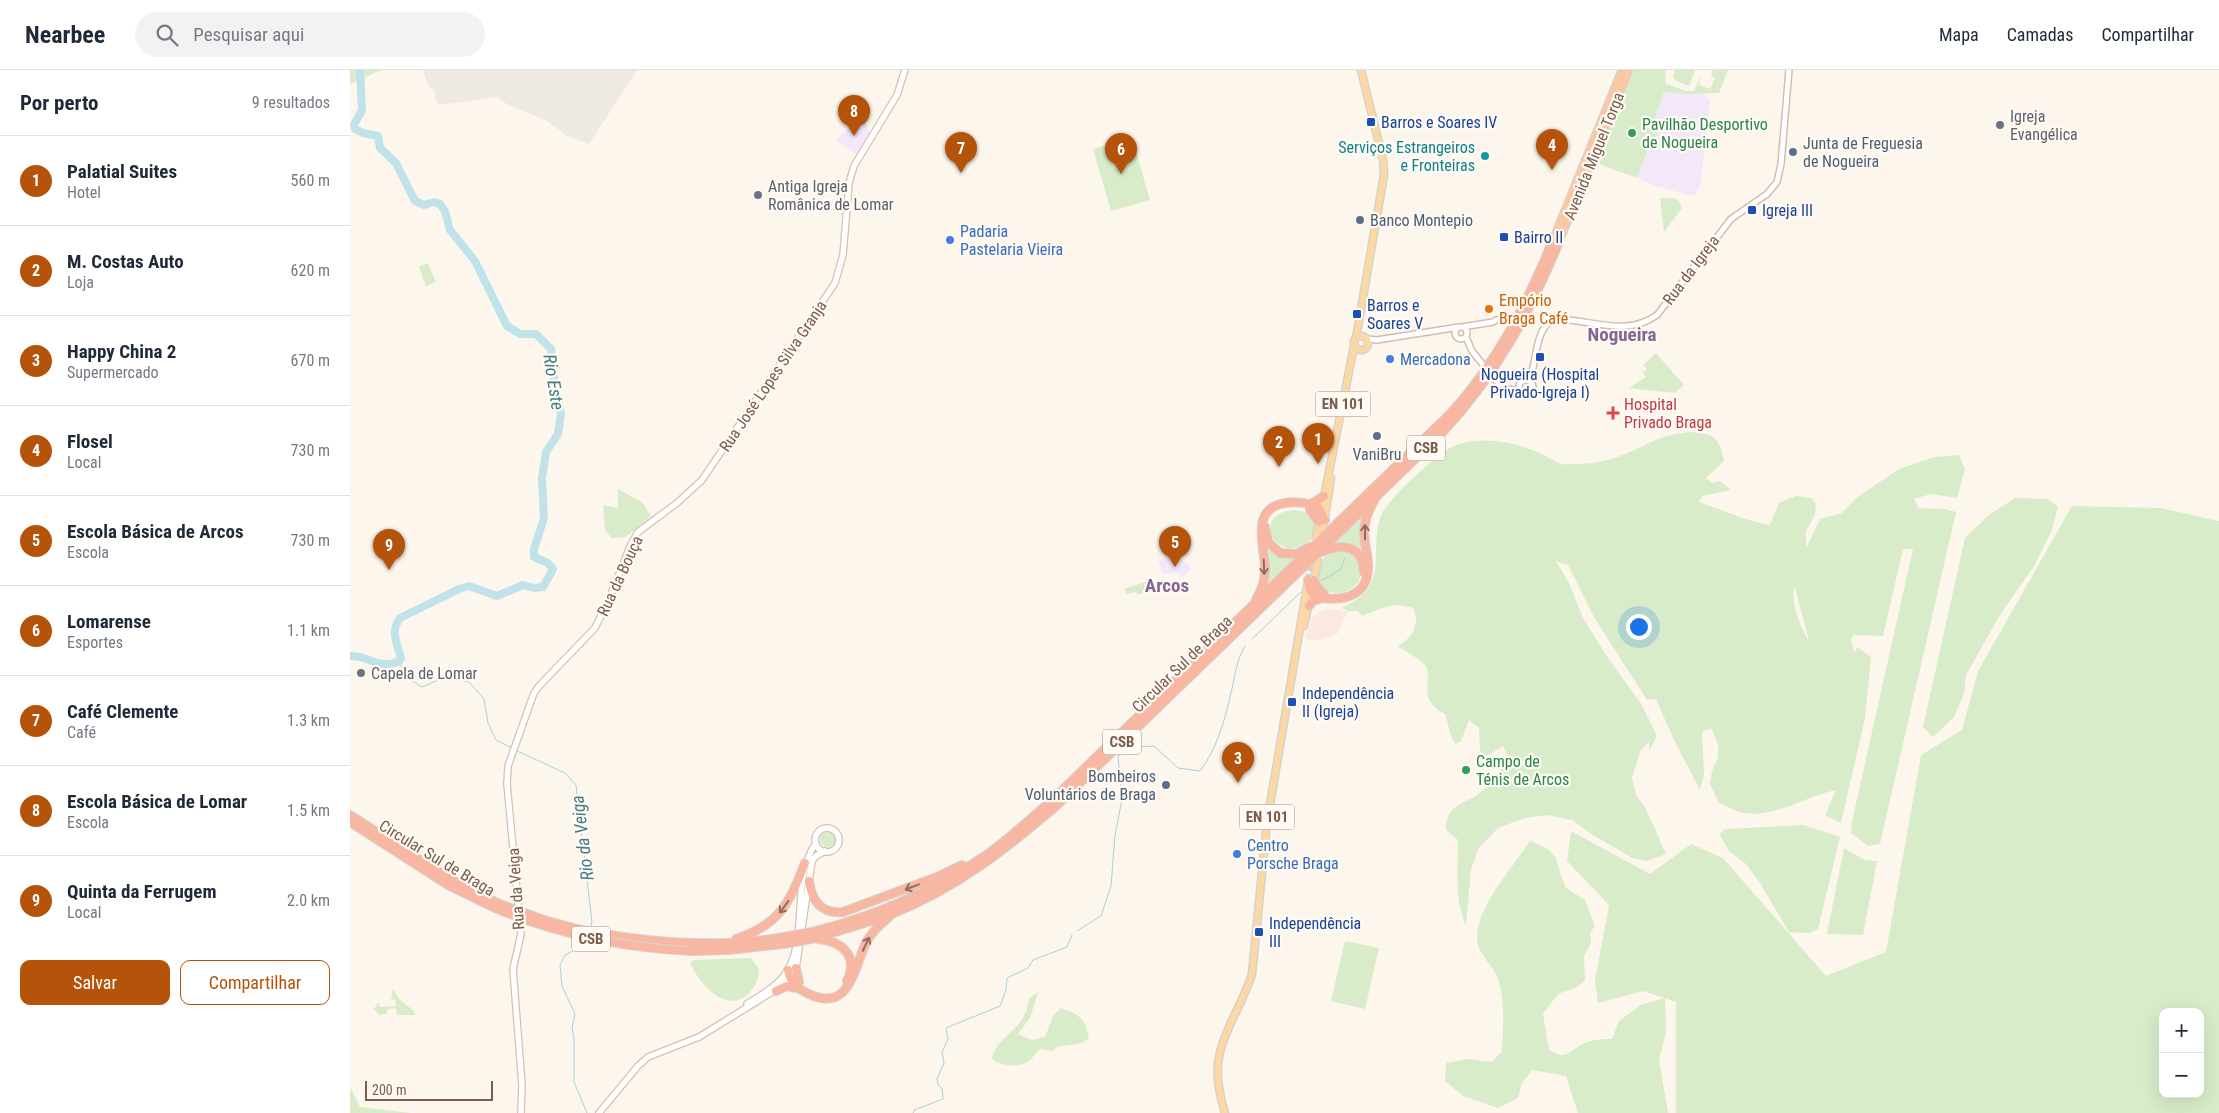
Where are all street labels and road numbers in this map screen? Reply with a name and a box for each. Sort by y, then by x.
street label: Avenida Miguel Torga [1560,90,1628,222]
street label: Rua da Igreja [1659,231,1723,309]
street label: Rua José Lopes Silva Granja [715,297,831,455]
road number: EN 101 [1316,392,1370,416]
road number: CSB [1407,436,1445,460]
street label: Rua da Bouça [593,533,647,619]
street label: Circular Sul de Braga [1128,611,1236,717]
road number: CSB [1103,730,1141,754]
road number: EN 101 [1240,804,1294,830]
street label: Circular Sul de Braga [376,816,498,900]
street label: Rua da Veiga [504,847,528,931]
road number: CSB [572,926,610,952]

